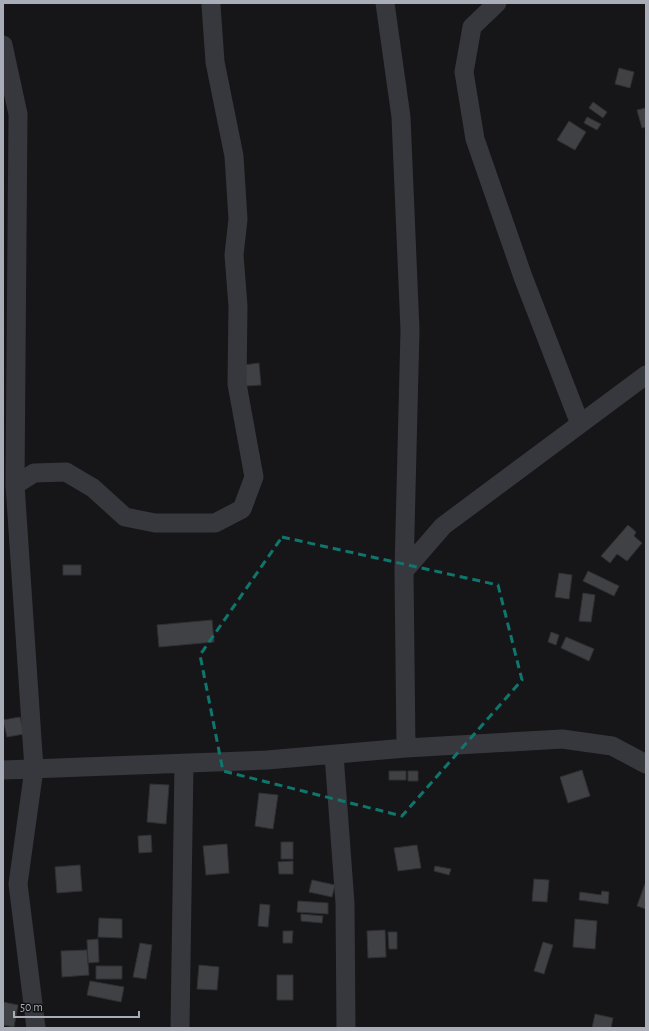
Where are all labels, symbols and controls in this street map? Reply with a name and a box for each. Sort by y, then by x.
scale bar [14,993,139,1019]
text: 50 m [20,1001,43,1013]

